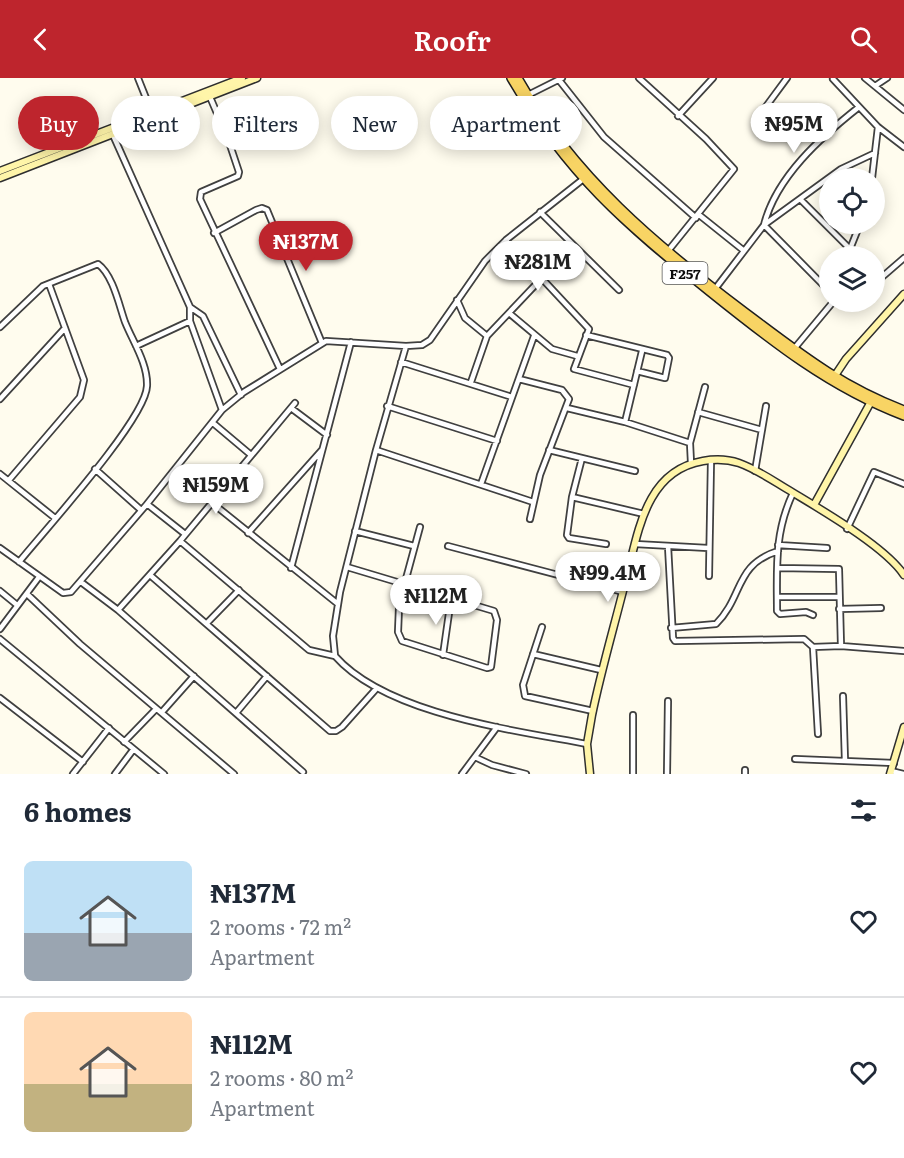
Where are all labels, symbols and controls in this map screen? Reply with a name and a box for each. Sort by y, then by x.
text: Roofr [413,19,491,59]
icon: back [24,23,57,56]
icon: search [847,23,880,56]
chip: Buy [18,96,99,150]
chip: Rent [111,96,200,150]
chip: Filters [212,96,319,150]
chip: New [331,96,418,150]
chip: Apartment [430,96,582,150]
pin: ₦95M [758,103,830,154]
text: ₦95M [765,107,823,137]
map controls [819,168,885,312]
button: locate [819,168,885,234]
pin: ₦137M [264,221,348,272]
text: ₦137M [273,225,339,255]
pin: ₦281M [496,241,580,292]
text: ₦281M [504,245,572,275]
button: layers [819,246,885,312]
road number: F257 [662,262,708,284]
pin: ₦159M [174,464,258,515]
text: ₦159M [183,468,250,498]
pin: ₦99.4M [559,552,657,603]
text: ₦99.4M [569,556,647,586]
pin: ₦112M [394,575,478,626]
text: ₦112M [404,579,468,609]
text: 6 homes [24,791,131,830]
icon: filters [847,794,880,827]
text: ₦137M [210,872,296,911]
icon: home [72,885,144,957]
icon: heart [847,905,880,938]
text: 2 rooms · 72 m² [210,911,351,941]
text: Apartment [210,941,315,971]
text: ₦112M [210,1023,293,1062]
icon: home [72,1036,144,1108]
icon: heart [847,1056,880,1089]
text: 2 rooms · 80 m² [210,1062,353,1092]
text: Apartment [210,1092,315,1122]

